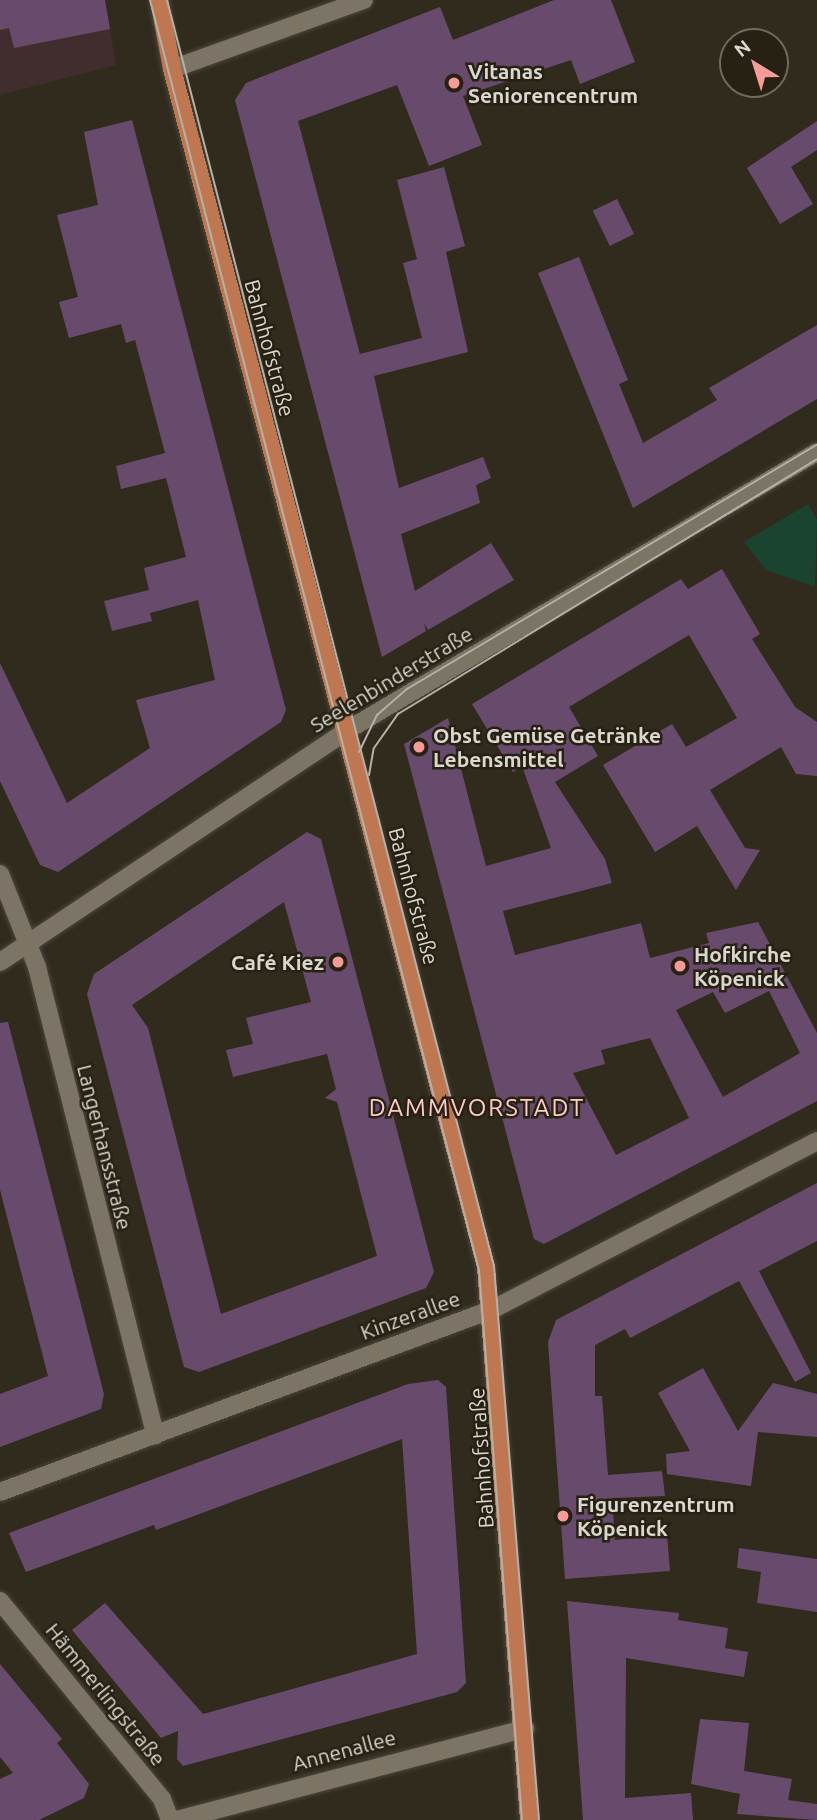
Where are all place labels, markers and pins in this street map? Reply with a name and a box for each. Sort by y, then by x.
place label: Vitanas Seniorencentrum [468,58,638,108]
marker: Vitanas Seniorencentrum [446,75,462,91]
place label: Obst Gemüse Getränke Lebensmittel [433,722,661,772]
marker: Obst Gemüse Getränke Lebensmittel [411,739,427,755]
place label: Hofkirche Köpenick [694,941,791,991]
place label: Café Kiez [231,949,324,975]
marker: Café Kiez [330,954,346,970]
marker: Hofkirche Köpenick [672,958,688,974]
place label: Figurenzentrum Köpenick [577,1491,735,1541]
marker: Figurenzentrum Köpenick [555,1508,571,1524]

